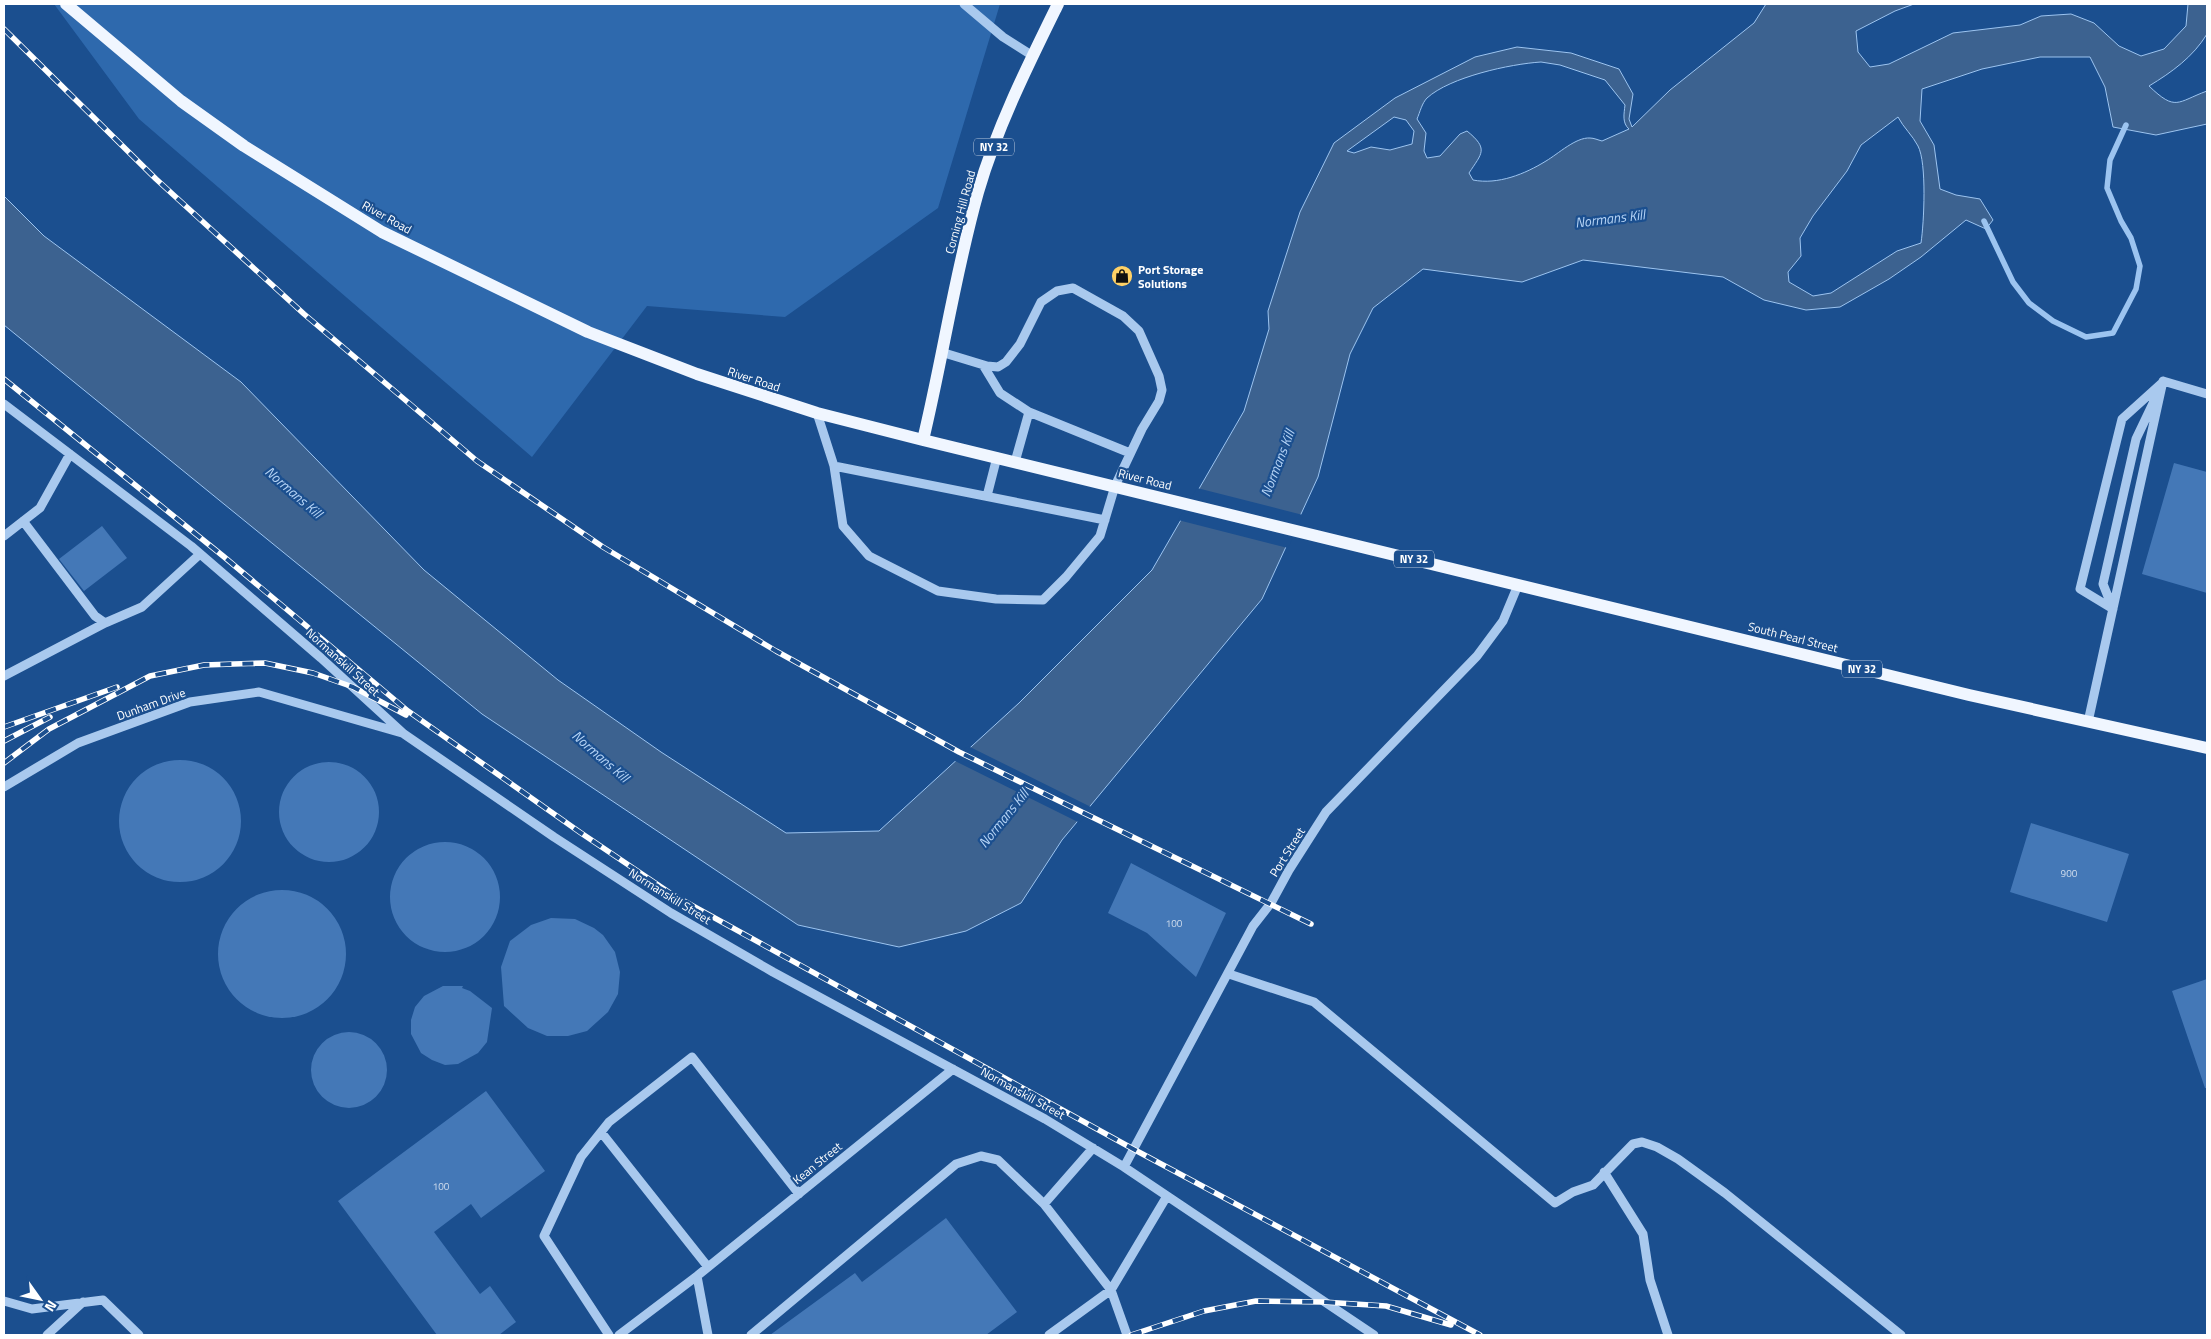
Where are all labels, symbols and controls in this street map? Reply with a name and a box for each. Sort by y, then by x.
road number: NY 32 [974,138,1014,156]
street label: Corning Hill Road [940,168,980,256]
street label: River Road [359,195,415,239]
water label: Normans Kill [1574,203,1648,233]
place label: Port Storage Solutions [1138,260,1203,293]
shop icon: Port Storage Solutions [1110,264,1134,288]
street label: River Road [725,362,783,396]
water label: Normans Kill [1255,425,1300,500]
water label: Normans Kill [261,461,329,524]
street label: River Road [1116,463,1174,495]
road number: NY 32 [1394,550,1434,568]
street label: South Pearl Street [1746,617,1841,658]
street label: Normanskill Street [302,623,385,701]
road number: NY 32 [1842,661,1882,678]
street label: Dunham Drive [114,683,188,725]
water label: Normans Kill [568,725,636,788]
water label: Normans Kill [973,783,1035,852]
street label: Port Street [1264,823,1310,881]
street label: Normanskill Street [625,863,716,929]
house number: 900 [2061,866,2078,881]
house number: 100 [1166,916,1183,931]
street label: Normanskill Street [977,1062,1069,1125]
street label: Kean Street [788,1137,846,1189]
house number: 100 [433,1179,450,1194]
north arrow [15,1274,65,1324]
text: N [40,1297,63,1316]

